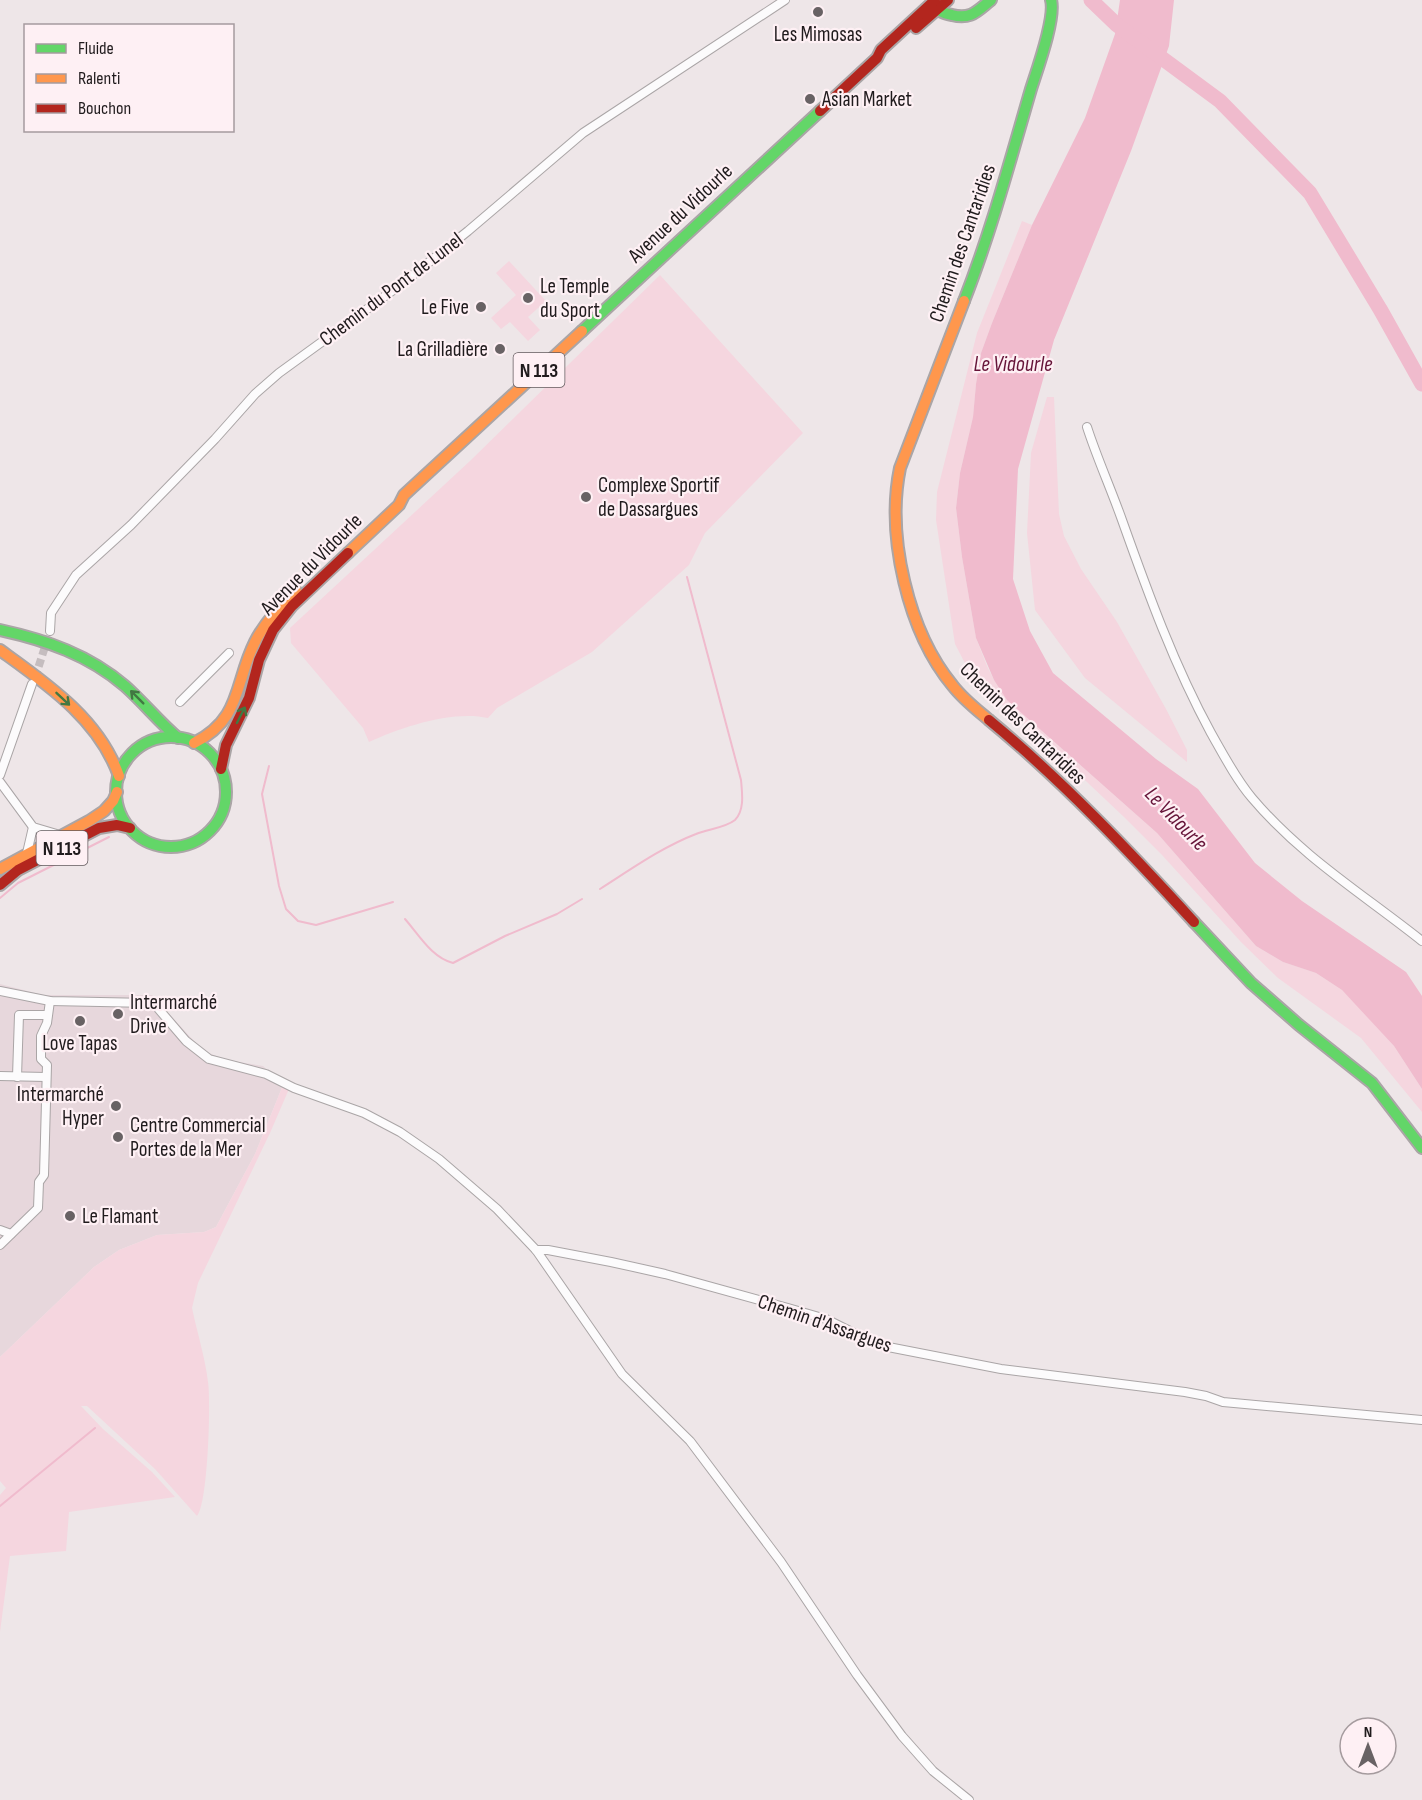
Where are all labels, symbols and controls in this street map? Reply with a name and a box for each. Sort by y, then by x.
marker: Les Mimosas [811,5,825,19]
place label: Les Mimosas [774,22,862,47]
legend [24,24,234,132]
text: Fluide [78,38,114,59]
text: Ralenti [78,68,120,89]
place label: Asian Market [821,87,912,112]
marker: Asian Market [803,92,817,106]
text: Bouchon [78,98,131,119]
street label: Avenue du Vidourle [622,159,738,269]
street label: Chemin des Cantaridies [924,161,1001,325]
street label: Chemin du Pont de Lunel [315,227,468,351]
place label: Le Temple du Sport [540,274,609,323]
marker: Le Temple du Sport [521,291,535,305]
place label: Le Five [421,295,469,320]
marker: Le Five [474,300,488,314]
place label: La Grilladière [397,337,488,362]
marker: La Grilladière [493,342,507,356]
water label: Le Vidourle [973,351,1053,378]
road number: N 113 [514,353,564,387]
place label: Complexe Sportif de Dassargues [598,473,720,522]
marker: Complexe Sportif de Dassargues [579,490,593,504]
street label: Avenue du Vidourle [255,508,367,621]
street label: Chemin des Cantaridies [954,657,1091,790]
one-way arrow [129,690,144,705]
one-way arrow [55,691,70,705]
one-way arrow [236,706,247,724]
water label: Le Vidourle [1139,781,1213,857]
road number: N 113 [36,831,88,865]
place label: Intermarché Drive [130,990,217,1039]
marker: Intermarché Drive [111,1007,125,1021]
marker: Love Tapas [73,1014,87,1028]
place label: Love Tapas [42,1031,118,1056]
place label: Intermarché Hyper [17,1082,104,1131]
marker: Intermarché Hyper [109,1099,123,1113]
place label: Centre Commercial Portes de la Mer [130,1113,266,1162]
marker: Centre Commercial Portes de la Mer [111,1130,125,1144]
place label: Le Flamant [82,1204,158,1229]
marker: Le Flamant [63,1209,77,1223]
street label: Chemin d'Assargues [755,1289,895,1358]
north arrow [1338,1716,1398,1776]
text: N [1364,1723,1372,1742]

